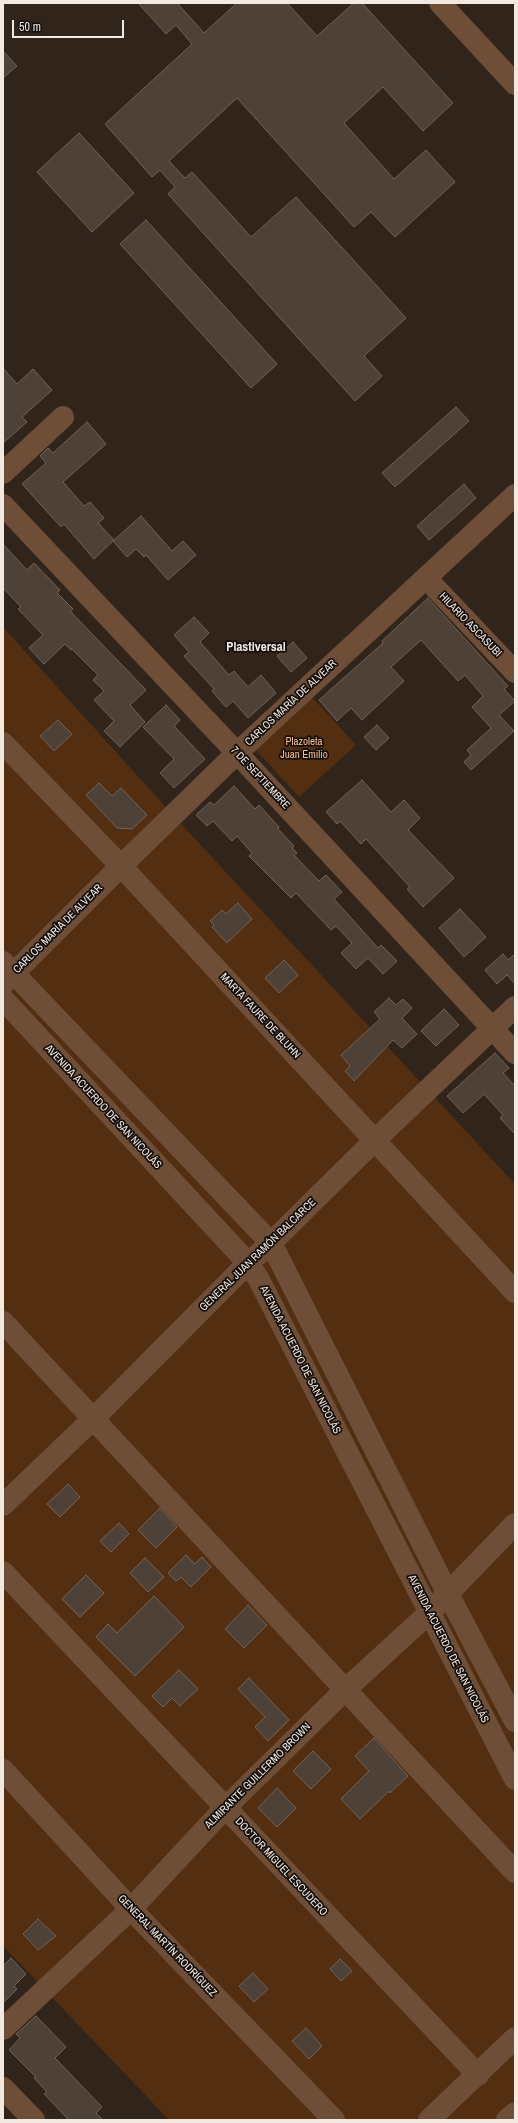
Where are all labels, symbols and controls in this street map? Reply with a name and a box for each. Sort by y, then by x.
scale bar [14,12,126,38]
text: 50 m [19,19,41,35]
street label: HILARIO ASCASUBI [436,590,504,660]
district label: Plastiversal [226,640,286,656]
street label: CARLOS MARÍA DE ALVEAR [242,657,340,749]
park label: Plazoleta Juan Emilio [280,735,328,761]
street label: 7 DE SEPTIEMBRE [228,744,292,812]
street label: CARLOS MARÍA DE ALVEAR [11,882,105,976]
street label: MARTA FAURE DE BLUHN [217,971,303,1061]
street label: AVENIDA ACUERDO DE SAN NICOLÁS [42,1042,164,1172]
street label: GENERAL JUAN RAMÓN BALCARCE [197,1196,319,1314]
street label: AVENIDA ACUERDO DE SAN NICOLÁS [257,1284,343,1436]
street label: AVENIDA ACUERDO DE SAN NICOLÁS [405,1573,491,1725]
street label: ALMIRANTE GUILLERMO BROWN [202,1720,314,1832]
street label: DOCTOR MIGUEL ESCUDERO [232,1815,330,1919]
street label: GENERAL MARTÍN RODRÍGUEZ [115,1892,219,2000]

